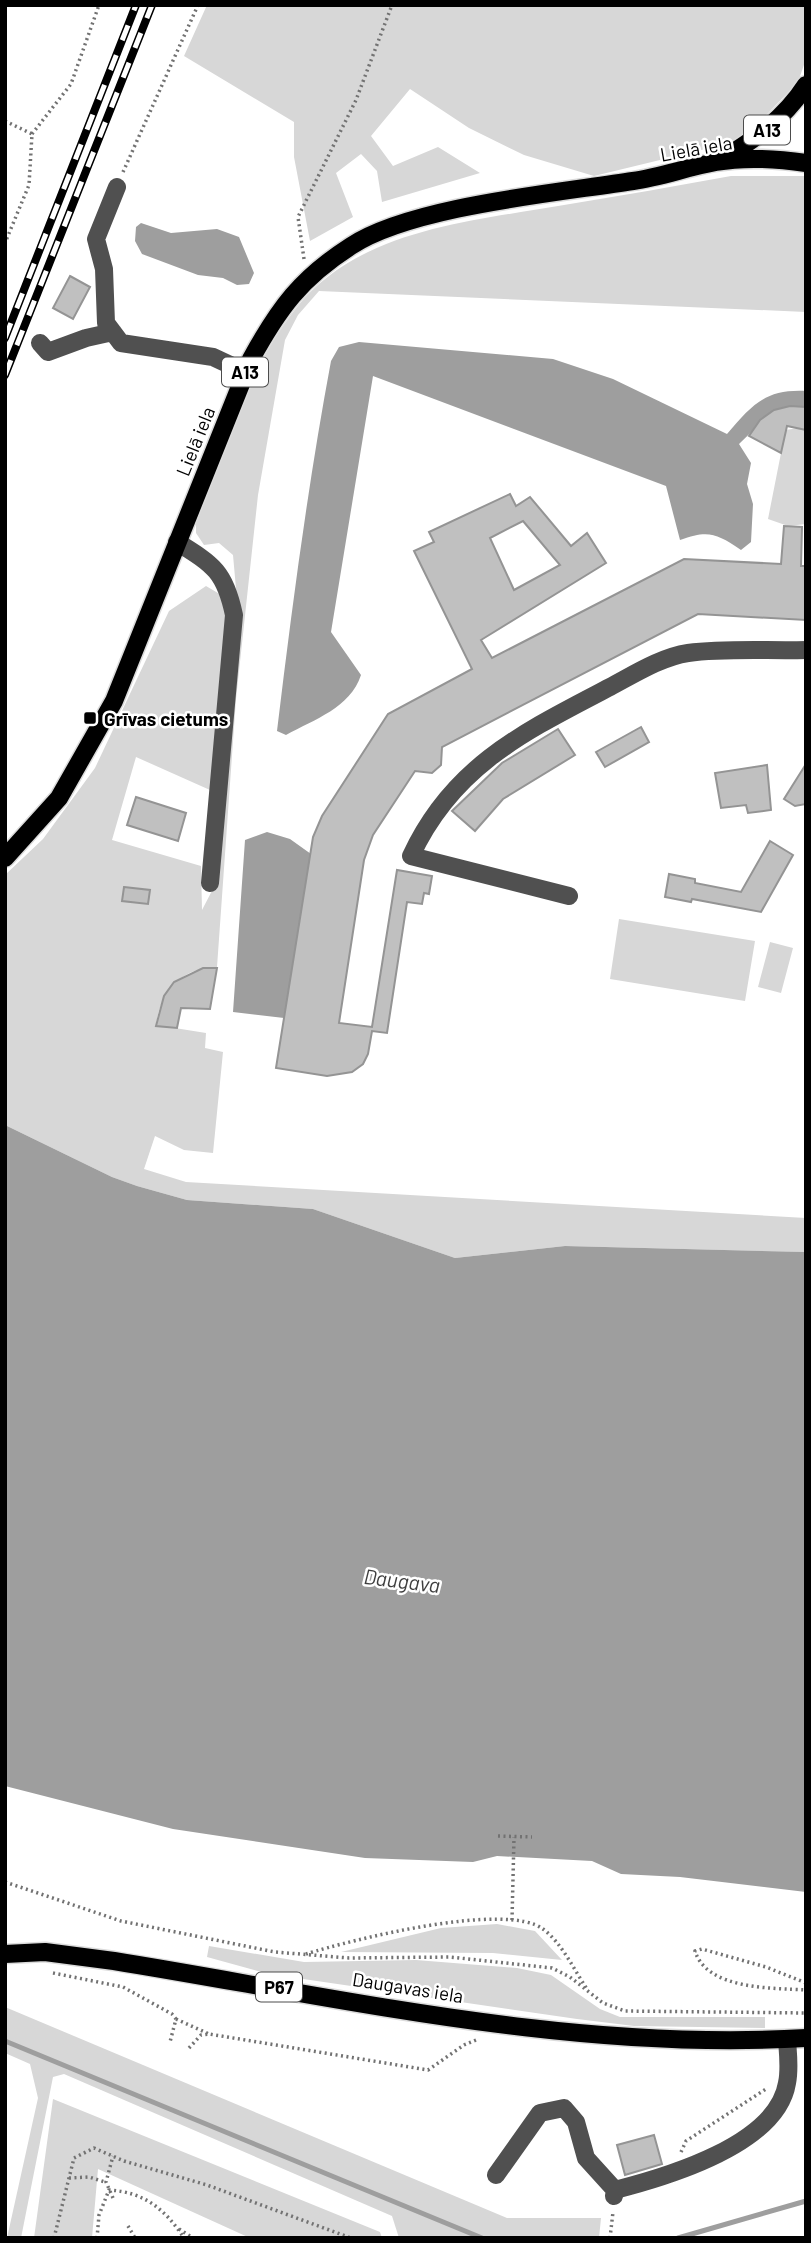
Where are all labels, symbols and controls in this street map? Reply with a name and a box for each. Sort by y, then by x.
road number: A13 [744,116,790,145]
street label: Lielā iela [658,130,734,166]
road number: A13 [222,358,268,386]
street label: Lielā iela [171,403,219,479]
place label: Grīvas cietums [104,707,228,730]
marker: Grīvas cietums [82,710,98,726]
water label: Daugava [362,1563,442,1597]
street label: Daugavas iela [351,1967,465,2007]
road number: P67 [256,1972,302,2001]

